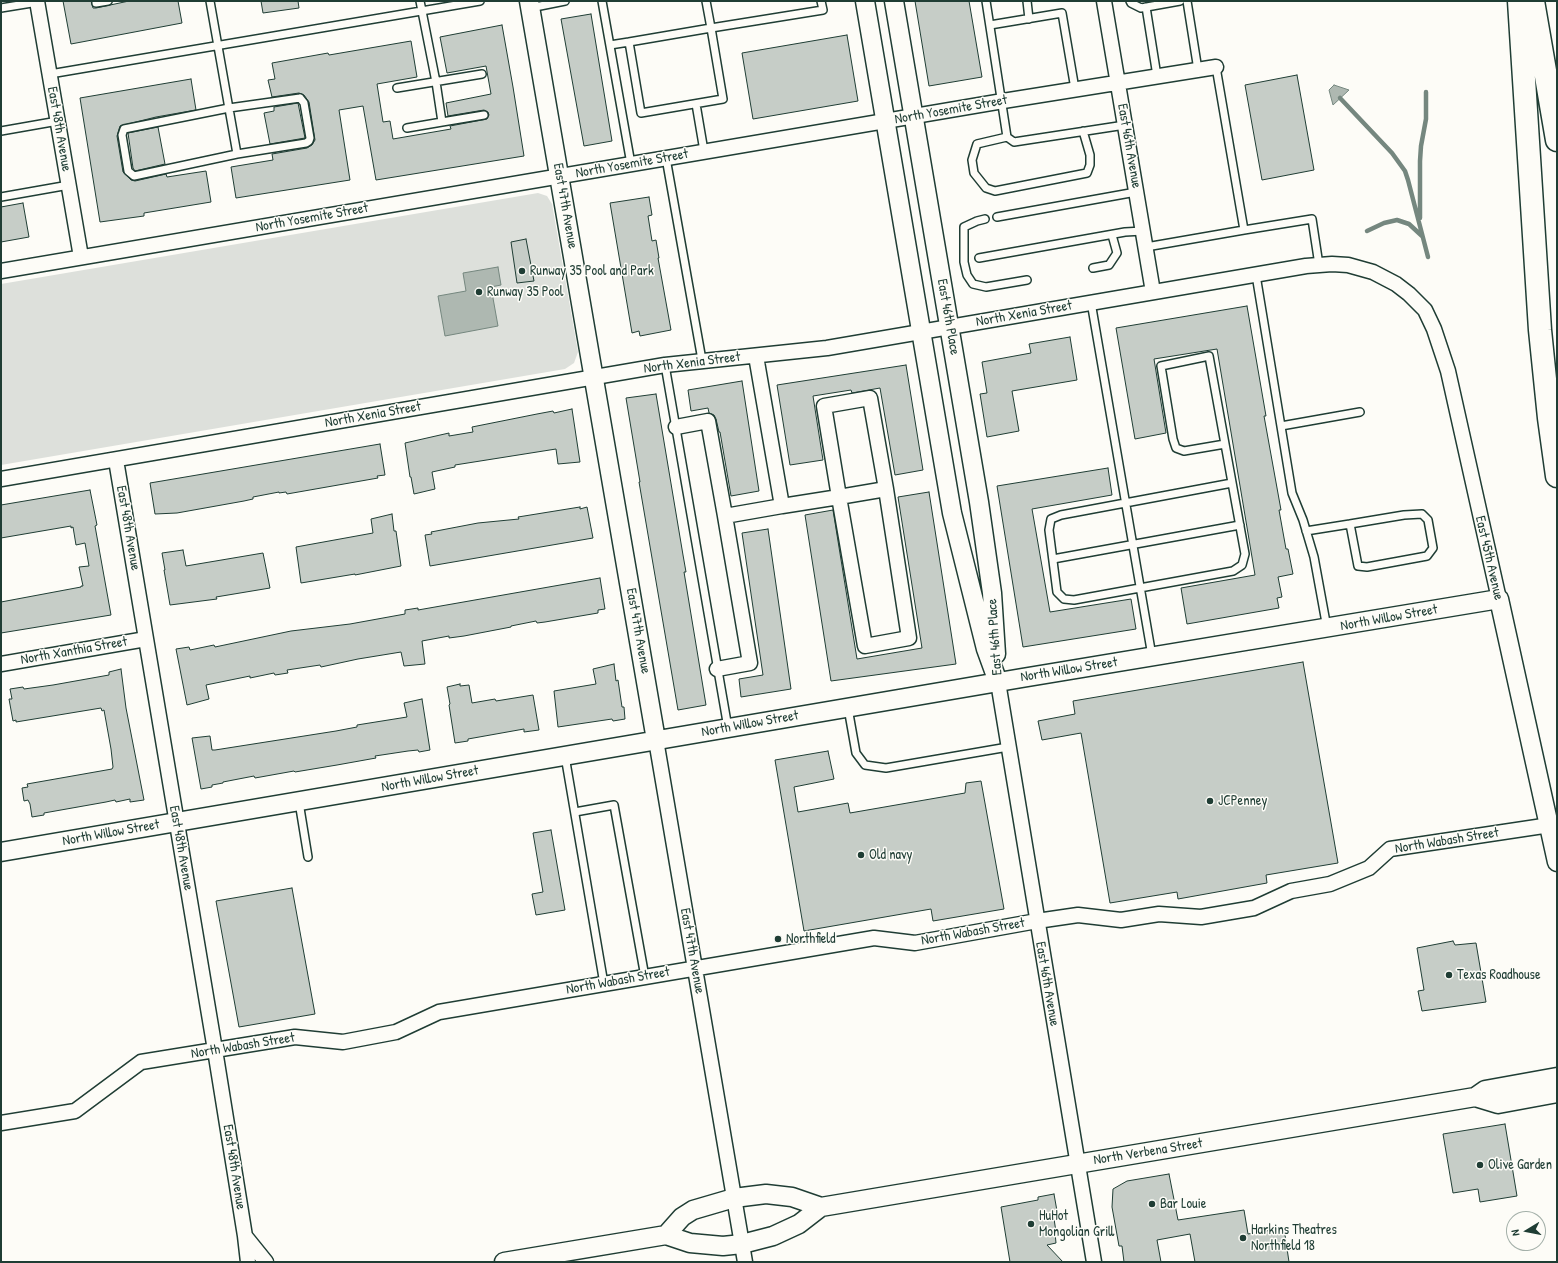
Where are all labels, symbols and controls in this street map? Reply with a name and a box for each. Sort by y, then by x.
street label: East 48th Avenue [43,85,75,173]
street label: North Yosemite Street [893,92,1009,128]
street label: East 46th Avenue [1113,103,1145,189]
street label: North Yosemite Street [574,146,690,182]
street label: East 47th Avenue [549,162,581,250]
street label: North Yosemite Street [254,200,370,236]
place label: Runway 35 Pool and Park [530,263,654,279]
marker: Runway 35 Pool and Park [517,266,527,276]
street label: East 46th Place [933,278,963,356]
place label: Runway 35 Pool [487,284,564,300]
marker: Runway 35 Pool [474,287,484,297]
street label: North Xenia Street [975,297,1073,331]
street label: North Xenia Street [643,349,741,377]
street label: North Xenia Street [324,398,422,432]
street label: East 48th Avenue [112,484,144,572]
street label: East 45th Avenue [1471,514,1507,602]
street label: East 47th Avenue [622,587,654,675]
street label: East 46th Place [984,598,1006,676]
street label: North Willow Street [1339,601,1439,635]
street label: North Xanthia Street [19,633,129,669]
street label: North Willow Street [1019,654,1119,686]
street label: North Willow Street [700,707,800,741]
street label: North Willow Street [380,762,480,796]
place label: JCPenney [1218,793,1267,809]
marker: JCPenney [1205,796,1215,806]
street label: East 48th Avenue [165,804,197,892]
street label: North Willow Street [61,816,161,850]
street label: North Wabash Street [1394,825,1500,857]
place label: Old navy [869,847,913,863]
marker: Old navy [856,850,866,860]
street label: East 47th Avenue [676,907,708,995]
street label: North Wabash Street [920,915,1026,949]
place label: Northfield [786,931,836,947]
marker: Northfield [773,934,783,944]
street label: East 46th Avenue [1031,941,1063,1027]
street label: North Wabash Street [565,964,671,998]
place label: Texas Roadhouse [1457,967,1541,983]
marker: Texas Roadhouse [1444,970,1454,980]
street label: North Wabash Street [190,1030,296,1062]
street label: East 48th Avenue [219,1123,249,1211]
street label: North Verbena Street [1092,1135,1204,1169]
place label: Olive Garden [1488,1157,1552,1173]
marker: Olive Garden [1475,1160,1485,1170]
place label: Bar Louie [1160,1196,1206,1212]
marker: Bar Louie [1147,1199,1157,1209]
place label: HuHot Mongolian Grill [1039,1208,1114,1240]
north arrow [1506,1211,1546,1251]
marker: HuHot Mongolian Grill [1026,1219,1036,1229]
place label: Harkins Theatres Northfield 18 [1251,1222,1337,1254]
text: N [1508,1229,1523,1237]
marker: Harkins Theatres Northfield 18 [1238,1233,1248,1243]

